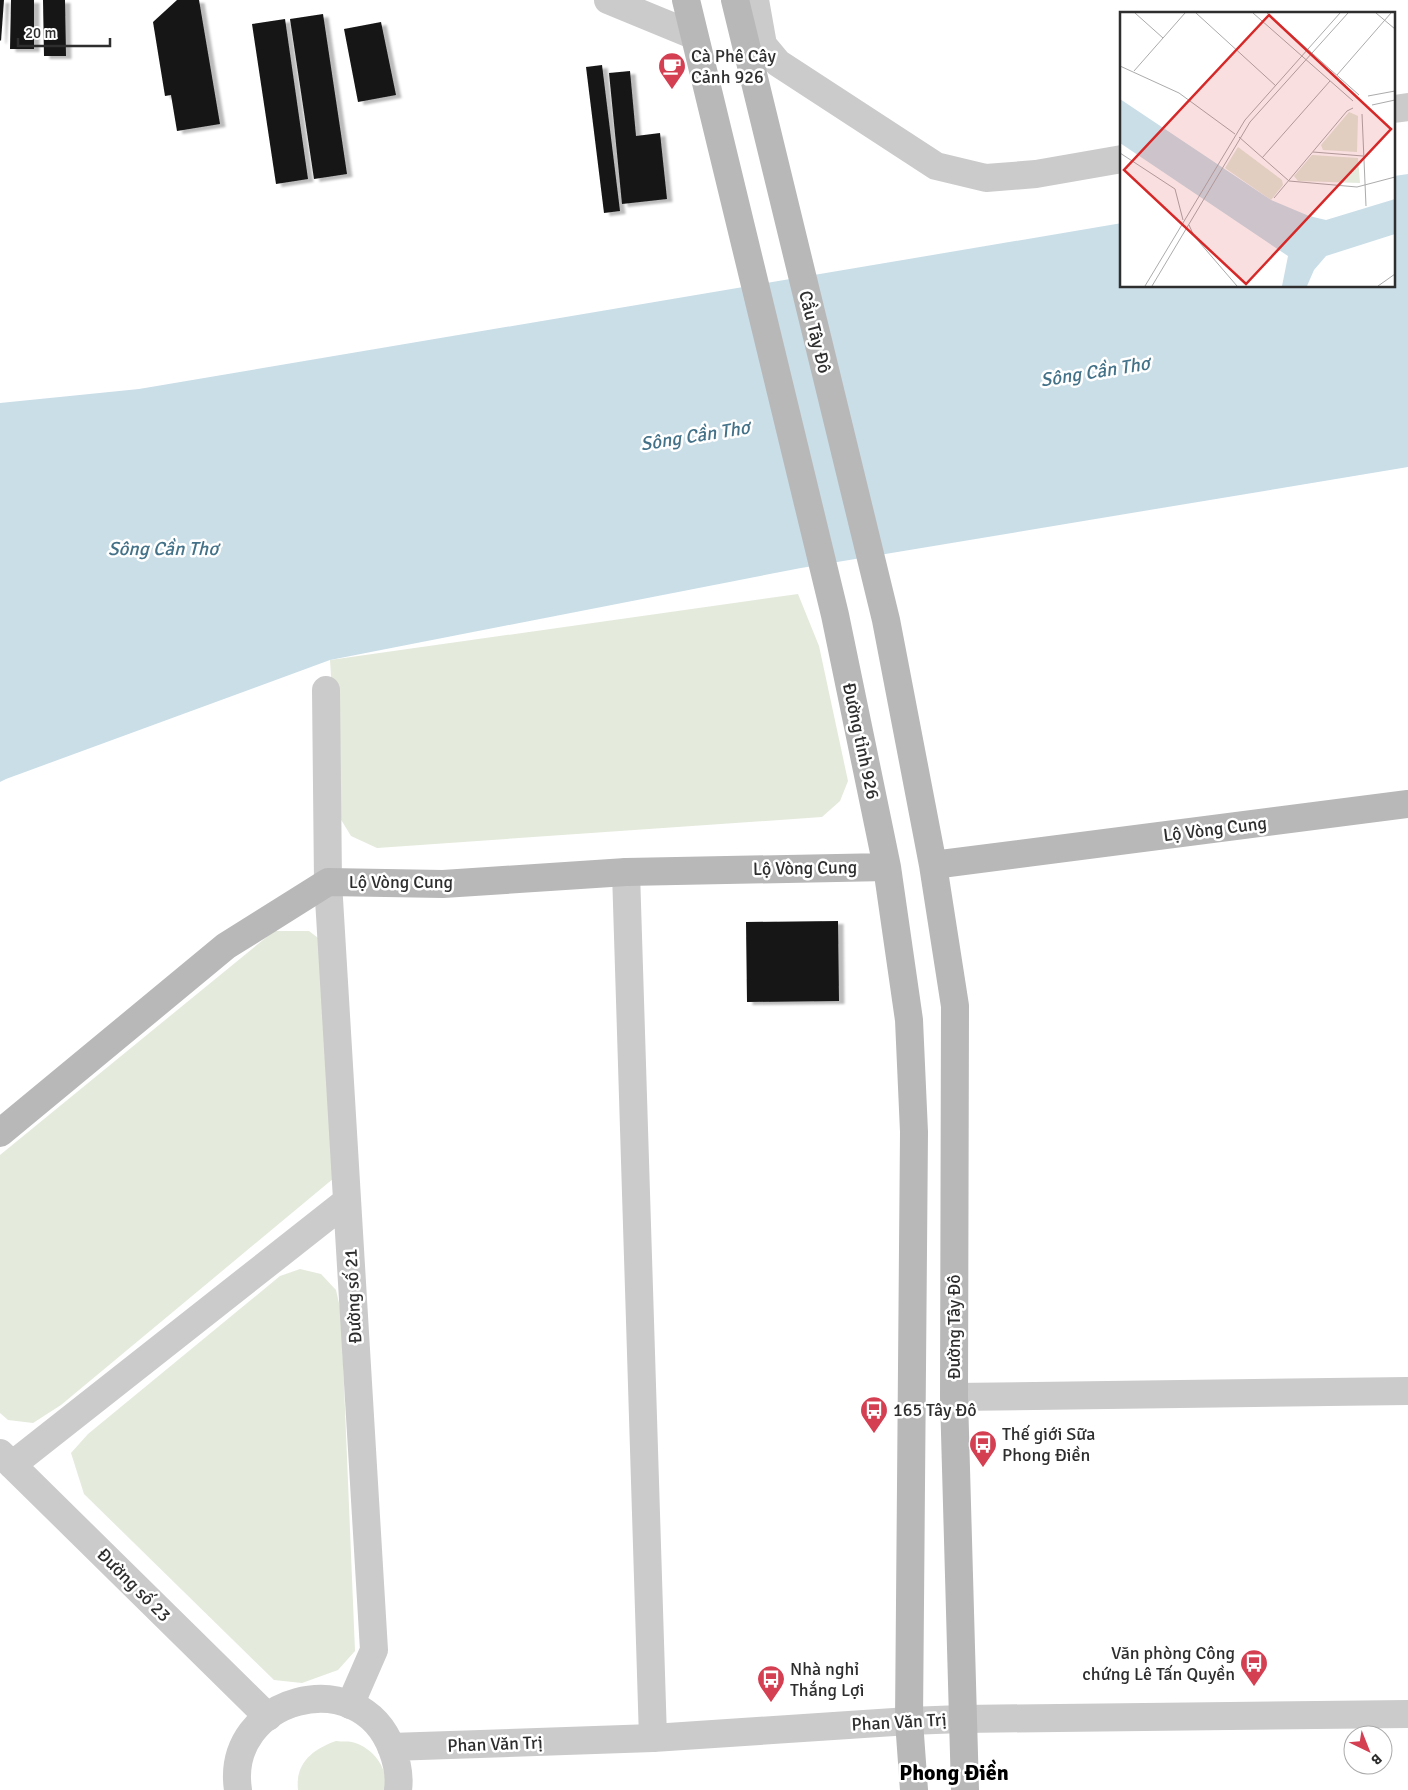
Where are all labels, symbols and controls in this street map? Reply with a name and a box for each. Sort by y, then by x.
inset map [1120,12,1396,288]
scale bar [18,15,110,47]
text: 20 m [25,24,56,42]
place label: Cà Phê Cây Cảnh 926 [691,45,776,88]
cafe icon: Cà Phê Cây Cảnh 926 [657,51,687,90]
street label: Cầu Tây Đô [794,288,836,376]
water label: Sông Cần Thơ [1039,351,1154,392]
water label: Sông Cần Thơ [639,415,754,456]
water label: Sông Cần Thơ [108,537,221,561]
street label: Đường tỉnh 926 [838,681,884,801]
street label: Lộ Vòng Cung [1162,812,1268,846]
street label: Lộ Vòng Cung [753,856,857,880]
street label: Lộ Vòng Cung [349,871,453,893]
street label: Đường số 21 [340,1248,366,1344]
street label: Đường Tây Đô [943,1274,965,1380]
bus stop icon: 165 Tây Đô [859,1395,889,1434]
place label: 165 Tây Đô [893,1399,977,1421]
place label: Thế giới Sữa Phong Điền [1002,1423,1096,1466]
bus stop icon: Thế giới Sữa Phong Điền [968,1429,998,1468]
street label: Đường số 23 [93,1544,175,1626]
place label: Văn phòng Công chứng Lê Tấn Quyền [1082,1642,1235,1685]
bus stop icon: Văn phòng Công chứng Lê Tấn Quyền [1239,1648,1269,1687]
place label: Nhà nghỉ Thắng Lợi [790,1658,864,1701]
bus stop icon: Nhà nghỉ Thắng Lợi [756,1664,786,1703]
street label: Phan Văn Trị [851,1709,947,1735]
north arrow [1343,1725,1393,1775]
street label: Phan Văn Trị [447,1731,543,1757]
text: B [1367,1750,1385,1769]
district label: Phong Điền [899,1759,1009,1786]

